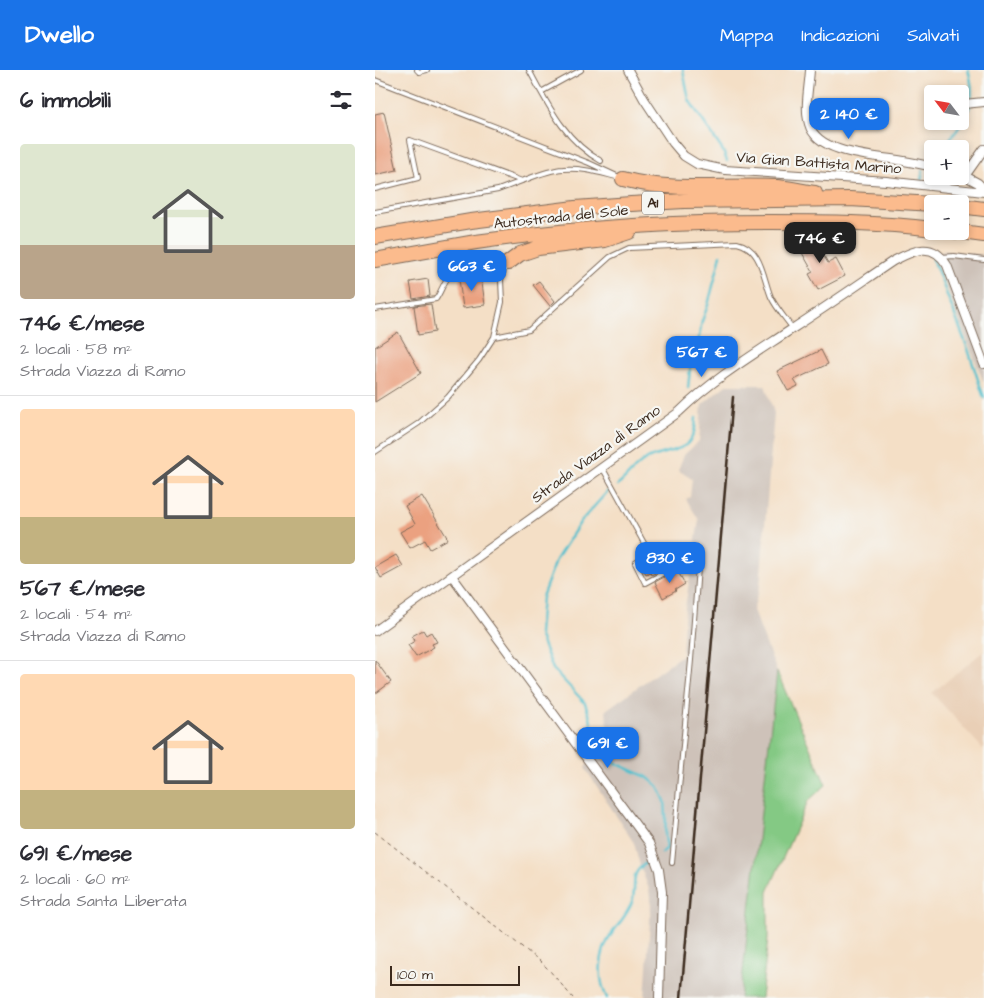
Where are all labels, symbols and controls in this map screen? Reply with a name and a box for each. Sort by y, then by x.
text: Dwello [25,18,94,52]
text: Mappa [720,23,773,48]
text: Indicazioni [801,23,879,48]
text: Salvati [907,23,959,48]
north arrow [924,85,969,130]
map controls [924,85,969,240]
text: 6 immobili [20,86,111,115]
icon: filters [327,86,355,114]
pin: 2 140 € [803,98,895,140]
text: 2 140 € [820,103,878,125]
button: + [924,140,969,185]
street label: Via Gian Battista Marino [736,147,903,179]
icon: home [143,176,233,266]
road number: A1 [642,192,664,214]
button: − [924,195,969,240]
street label: Autostrada del Sole [493,199,629,235]
pin: 746 € [785,222,855,264]
text: 746 € [795,227,845,249]
pin: 663 € [437,250,507,292]
text: 663 € [448,255,496,277]
text: 746 €/mese [20,309,145,338]
pin: 567 € [667,336,737,378]
text: 2 locali · 58 m² [20,338,132,360]
text: 567 € [677,341,727,363]
text: Strada Viazza di Ramo [20,360,185,382]
street label: Strada Viazza di Ramo [527,400,665,508]
icon: home [143,442,233,532]
pin: 830 € [635,542,705,584]
text: 830 € [646,547,694,569]
text: 567 €/mese [20,574,145,603]
text: 2 locali · 54 m² [20,603,132,625]
text: Strada Viazza di Ramo [20,625,185,647]
icon: home [143,707,233,797]
pin: 691 € [573,726,643,769]
text: 691 € [588,732,628,754]
text: 691 €/mese [20,839,132,868]
text: 2 locali · 60 m² [20,868,130,890]
text: Strada Santa Liberata [20,890,187,912]
scale bar [390,963,520,986]
text: 100 m [397,965,433,985]

